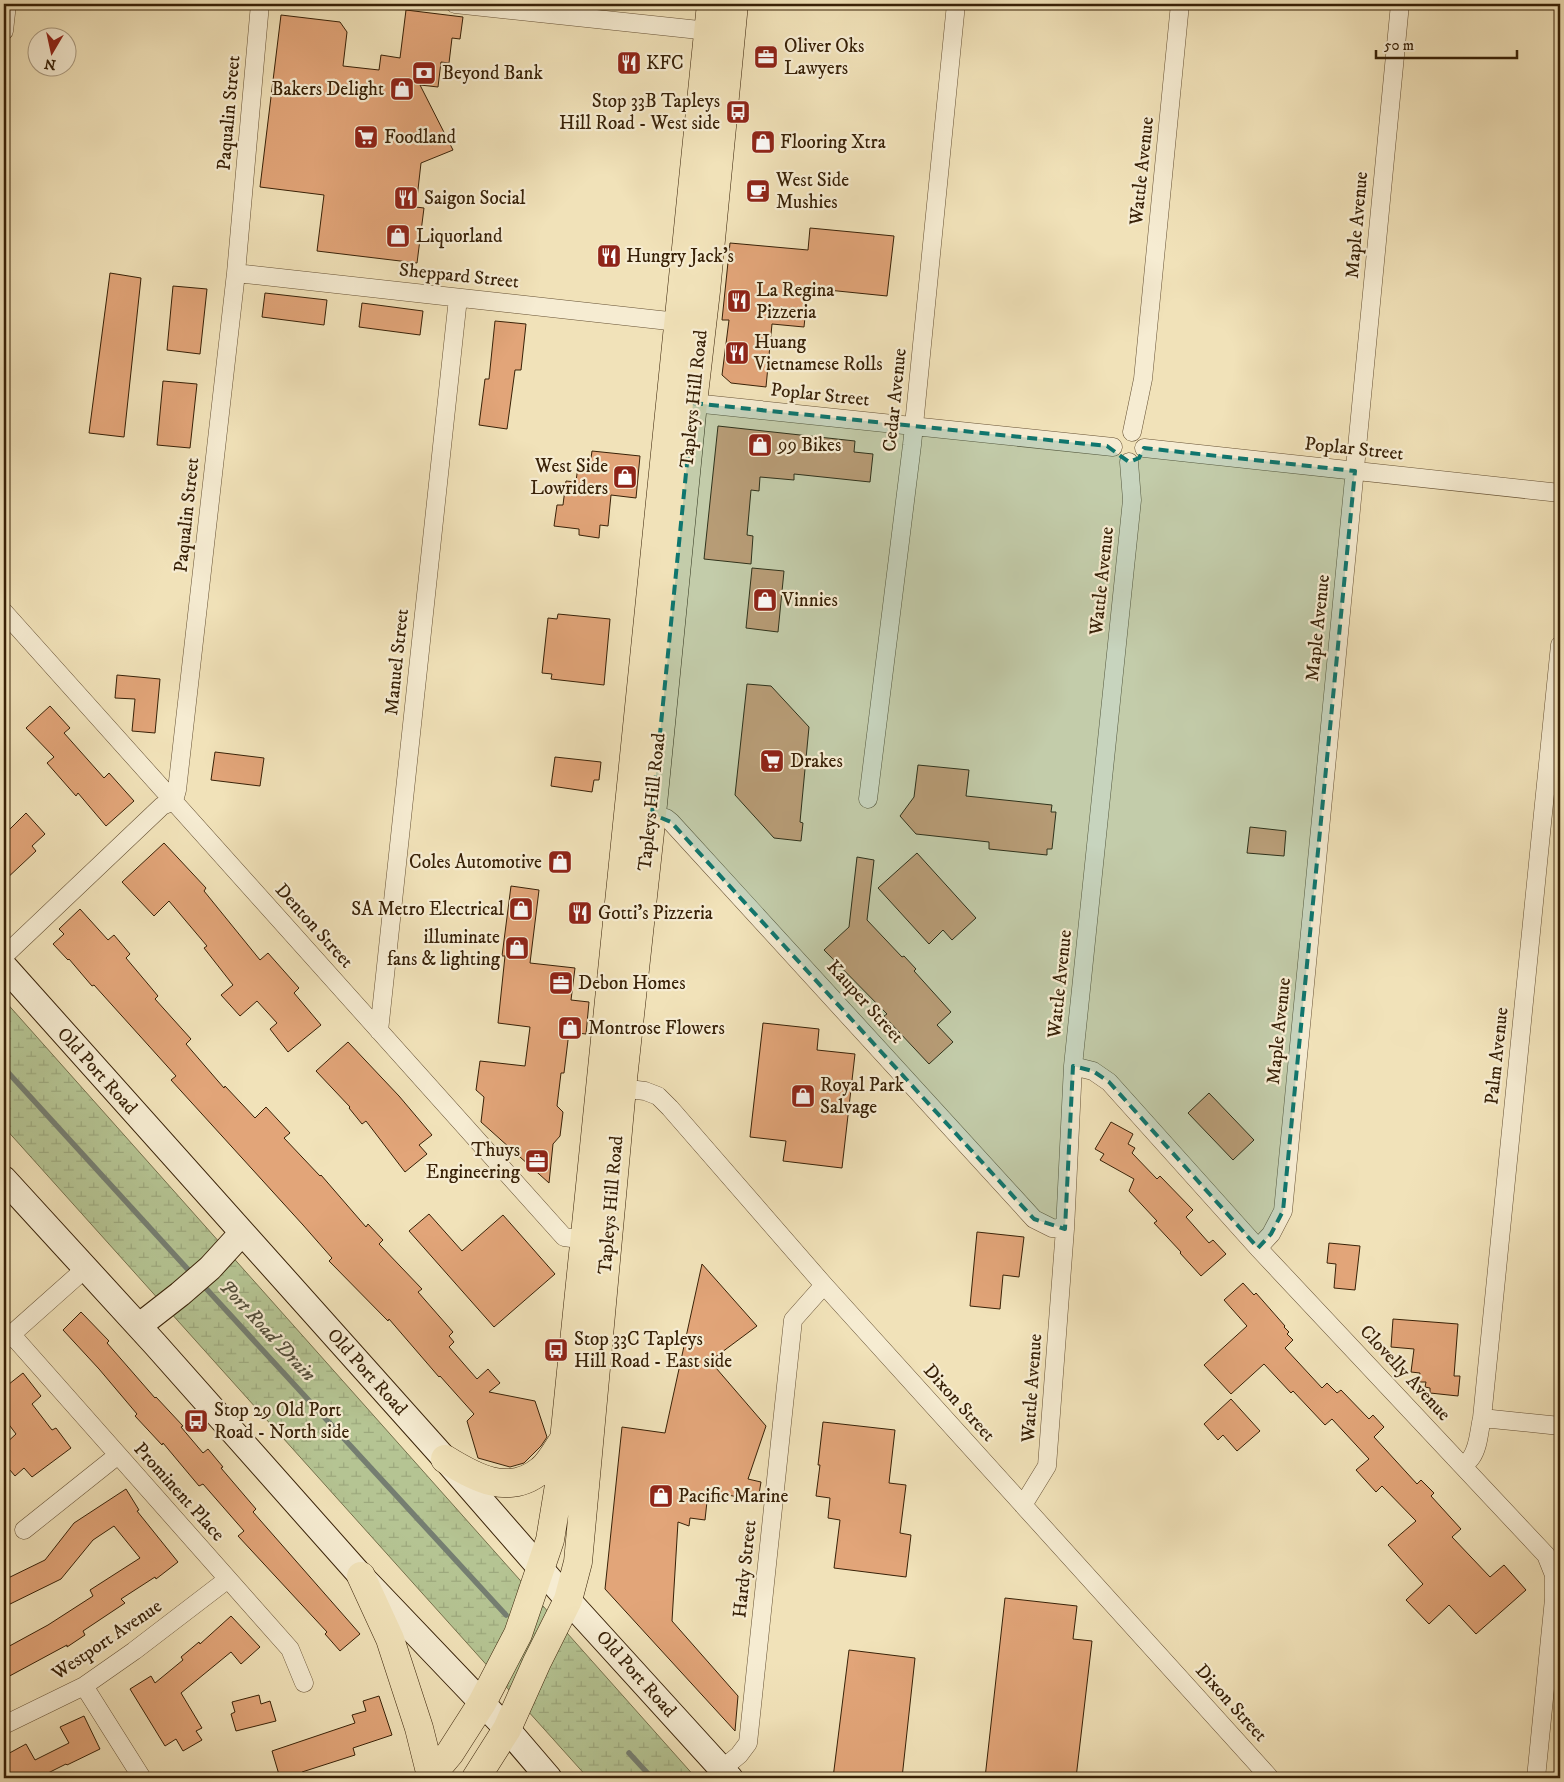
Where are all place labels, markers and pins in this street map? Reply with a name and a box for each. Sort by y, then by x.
place label: Oliver Oks Lawyers [784,35,864,80]
office icon: Oliver Oks Lawyers [753,44,779,70]
restaurant icon: KFC [616,50,642,76]
place label: KFC [646,52,684,75]
bank icon: Beyond Bank [411,60,437,86]
place label: Beyond Bank [442,62,544,85]
shop icon: Bakers Delight [389,76,415,102]
place label: Bakers Delight [271,78,384,101]
place label: Stop 33B Tapleys Hill Road - West side [559,90,720,135]
bus stop icon: Stop 33B Tapleys Hill Road - West side [725,99,751,125]
supermarket icon: Foodland [353,124,379,150]
place label: Foodland [384,126,457,149]
shop icon: Flooring Xtra [750,129,776,155]
place label: Flooring Xtra [780,131,886,154]
place label: West Side Mushies [775,169,849,214]
cafe icon: West Side Mushies [745,178,771,204]
restaurant icon: Saigon Social [393,185,419,211]
place label: Saigon Social [424,187,526,210]
shop icon: Liquorland [385,223,411,249]
place label: Liquorland [416,225,503,249]
restaurant icon: Hungry Jack's [596,243,622,269]
place label: Hungry Jack's [626,245,734,268]
place label: La Regina Pizzeria [756,279,834,324]
restaurant icon: La Regina Pizzeria [726,288,752,314]
place label: Huang Vietnamese Rolls [753,331,883,376]
restaurant icon: Huang Vietnamese Rolls [724,340,750,366]
shop icon: 99 Bikes [747,432,773,458]
place label: 99 Bikes [777,434,841,457]
place label: West Side Lowriders [530,455,608,500]
shop icon: West Side Lowriders [612,464,638,490]
shop icon: Vinnies [752,587,778,613]
place label: Vinnies [781,589,838,612]
supermarket icon: Drakes [759,748,785,774]
place label: Drakes [790,750,843,773]
shop icon: Coles Automotive [547,849,573,875]
place label: Coles Automotive [409,851,542,874]
shop icon: SA Metro Electrical [508,896,534,922]
place label: SA Metro Electrical [351,898,504,921]
restaurant icon: Gotti's Pizzeria [567,900,593,926]
place label: Gotti's Pizzeria [598,902,713,925]
place label: illuminate fans & lighting [387,926,501,971]
shop icon: illuminate fans & lighting [504,935,530,961]
office icon: Debon Homes [548,970,574,996]
place label: Debon Homes [578,972,686,995]
shop icon: Montrose Flowers [557,1015,583,1041]
place label: Montrose Flowers [588,1017,725,1040]
place label: Royal Park Salvage [820,1074,905,1119]
shop icon: Royal Park Salvage [790,1083,816,1109]
place label: Thuys Engineering [426,1139,521,1184]
office icon: Thuys Engineering [524,1148,550,1174]
place label: Stop 33C Tapleys Hill Road - East side [574,1328,732,1373]
bus stop icon: Stop 33C Tapleys Hill Road - East side [543,1337,569,1363]
place label: Stop 29 Old Port Road - North side [214,1399,349,1444]
bus stop icon: Stop 29 Old Port Road - North side [183,1408,209,1434]
shop icon: Pacific Marine [648,1483,674,1509]
place label: Pacific Marine [678,1485,788,1508]

